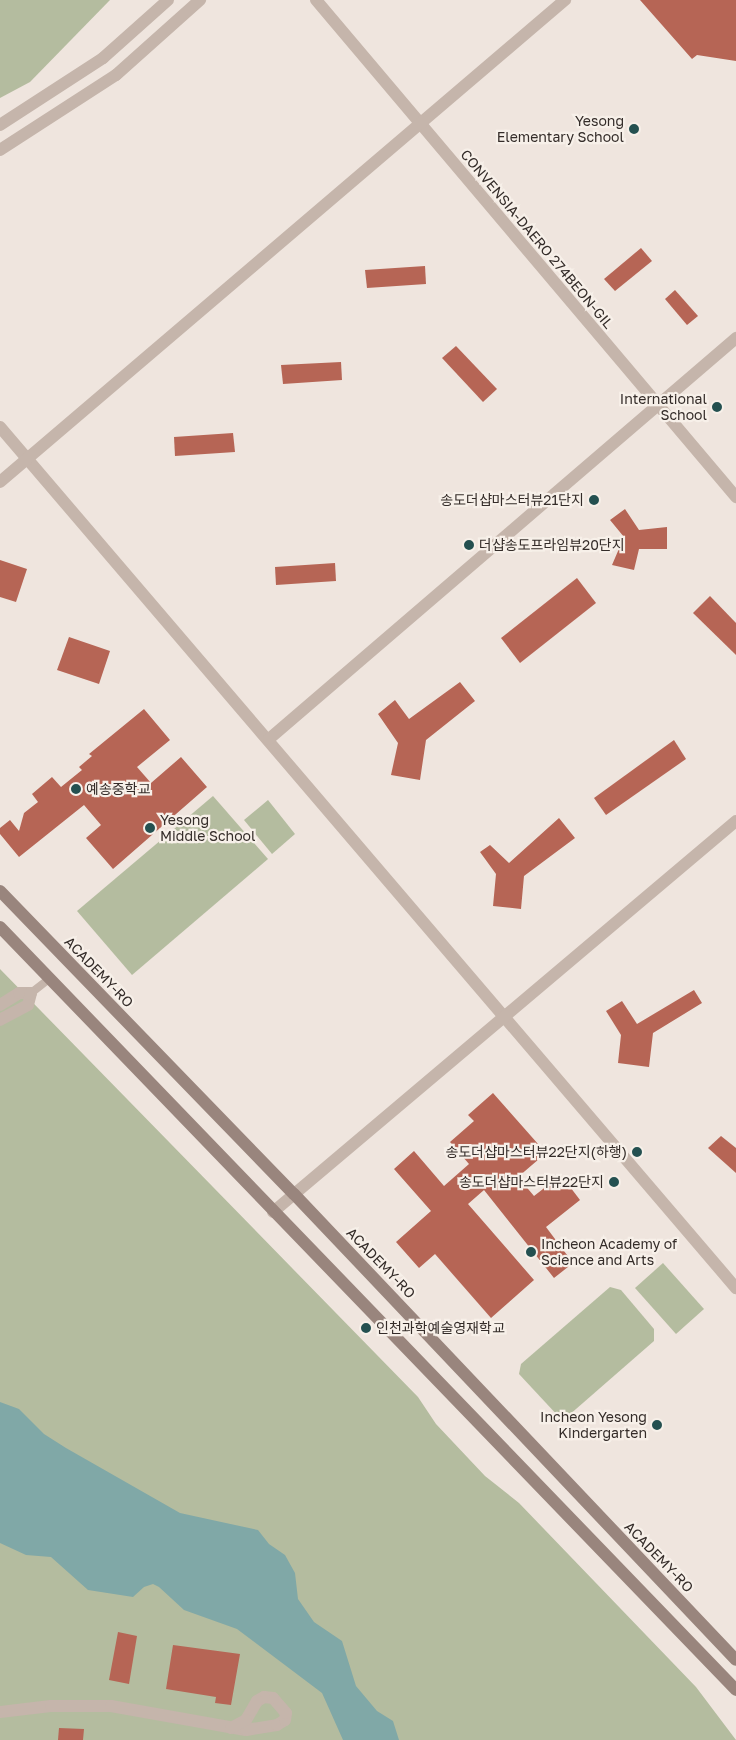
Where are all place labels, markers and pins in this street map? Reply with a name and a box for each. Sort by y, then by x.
place label: Yesong Elementary School [497,113,624,146]
marker: Yesong Elementary School [628,123,640,135]
place label: International School [620,391,707,424]
marker: International School [711,401,723,413]
place label: 송도더샵마스터뷰21단지 [440,492,584,508]
marker: 송도더샵마스터뷰21단지 [588,494,600,506]
place label: 더샵송도프라임뷰20단지 [479,537,625,553]
marker: 더샵송도프라임뷰20단지 [463,539,475,551]
place label: 예송중학교 [86,781,150,797]
marker: 예송중학교 [70,783,82,795]
place label: Yesong Middle School [160,812,255,844]
marker: Yesong Middle School [144,822,156,834]
place label: 송도더샵마스터뷰22단지(하행) [446,1144,627,1160]
marker: 송도더샵마스터뷰22단지(하행) [631,1146,643,1158]
place label: 송도더샵마스터뷰22단지 [459,1174,604,1190]
marker: 송도더샵마스터뷰22단지 [608,1176,620,1188]
place label: Incheon Academy of Science and Arts [541,1236,677,1268]
marker: Incheon Academy of Science and Arts [525,1246,537,1258]
place label: 인천과학예술영재학교 [376,1320,505,1336]
marker: 인천과학예술영재학교 [360,1322,372,1334]
place label: Incheon Yesong Kindergarten [540,1409,647,1441]
marker: Incheon Yesong Kindergarten [651,1419,663,1431]

